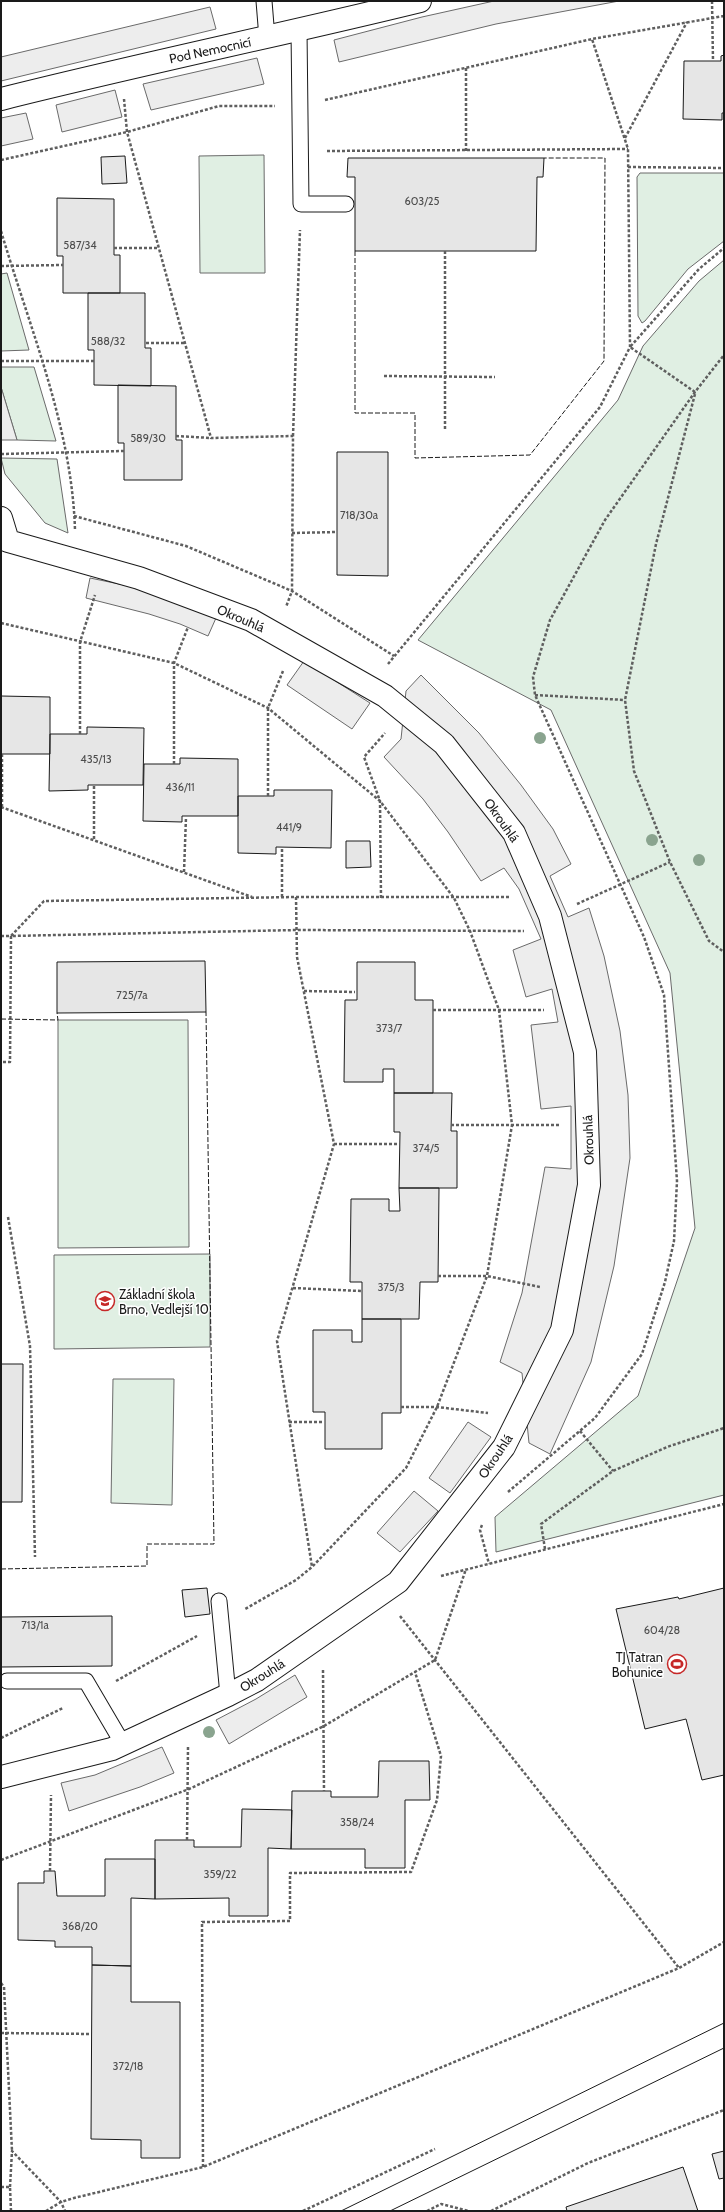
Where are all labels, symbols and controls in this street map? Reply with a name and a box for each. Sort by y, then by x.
street label: Pod Nemocnicí [168,33,253,66]
house number: 603/25 [404,194,440,208]
house number: 587/34 [63,238,97,252]
house number: 588/32 [91,334,126,348]
house number: 589/30 [130,431,166,445]
house number: 718/30a [340,508,379,522]
street label: Okrouhlá [215,601,268,635]
house number: 435/13 [80,752,112,766]
house number: 436/11 [165,780,195,794]
street label: Okrouhlá [481,795,523,846]
house number: 441/9 [276,820,302,834]
house number: 725/7a [116,988,148,1002]
house number: 373/7 [376,1021,403,1035]
street label: Okrouhlá [579,1114,597,1165]
house number: 374/5 [413,1141,440,1155]
house number: 375/3 [378,1280,405,1294]
place label: Základní škola Brno, Vedlejší 10 [119,1286,209,1318]
school or university icon: Základní škola Brno, Vedlejší 10 [94,1290,116,1312]
street label: Okrouhlá [474,1430,516,1481]
house number: 713/1a [21,1618,49,1632]
house number: 604/28 [644,1623,680,1637]
place label: TJ Tatran Bohunice [612,1649,663,1680]
sports icon: TJ Tatran Bohunice [666,1653,688,1675]
street label: Okrouhlá [237,1655,288,1695]
house number: 358/24 [340,1815,375,1829]
house number: 359/22 [204,1867,237,1881]
house number: 368/20 [62,1919,98,1933]
house number: 372/18 [112,2059,144,2073]

